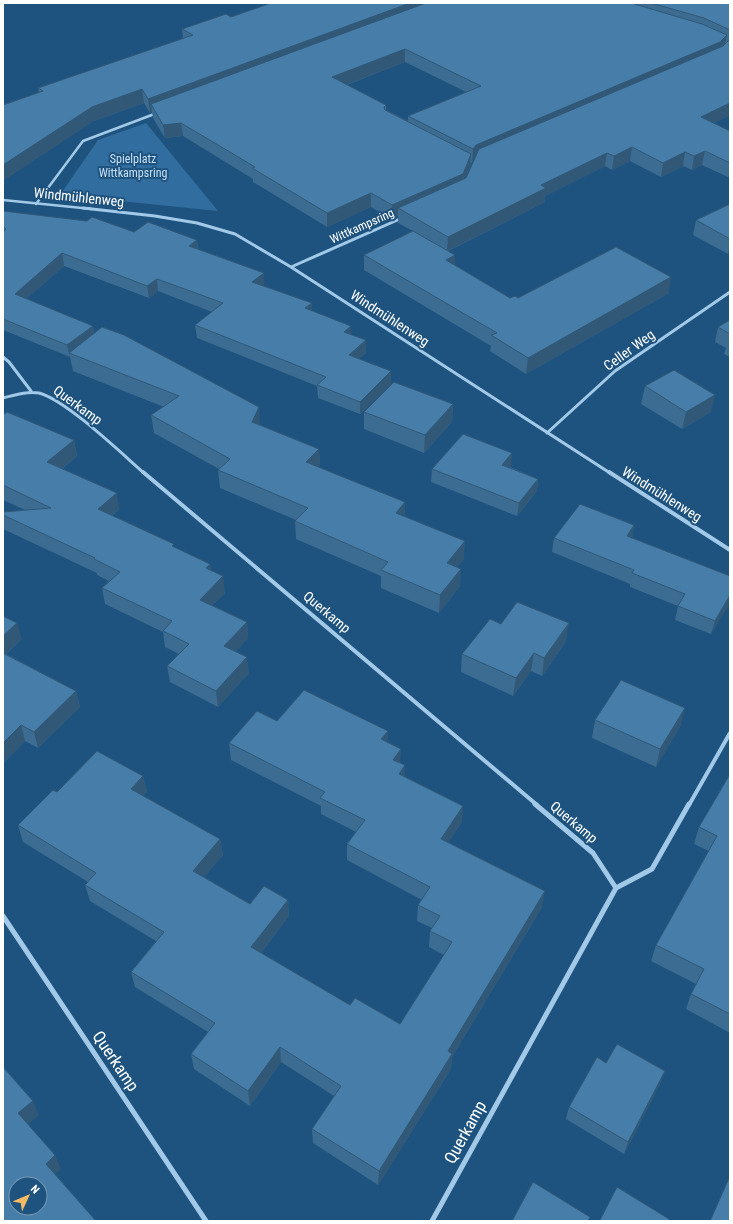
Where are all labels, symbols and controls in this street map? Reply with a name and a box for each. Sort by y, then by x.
park label: Spielplatz Wittkampsring [99,152,167,180]
street label: Windmühlenweg [33,184,125,210]
street label: Wittkampsring [328,206,396,246]
street label: Windmühlenweg [348,287,432,349]
street label: Celler Weg [600,326,658,374]
street label: Querkamp [50,382,106,428]
street label: Windmühlenweg [619,463,705,525]
street label: Querkamp [300,588,354,636]
street label: Querkamp [547,798,601,846]
street label: Querkamp [89,1027,143,1095]
street label: Querkamp [440,1097,490,1167]
north arrow [8,1176,48,1216]
text: N [28,1182,42,1197]

